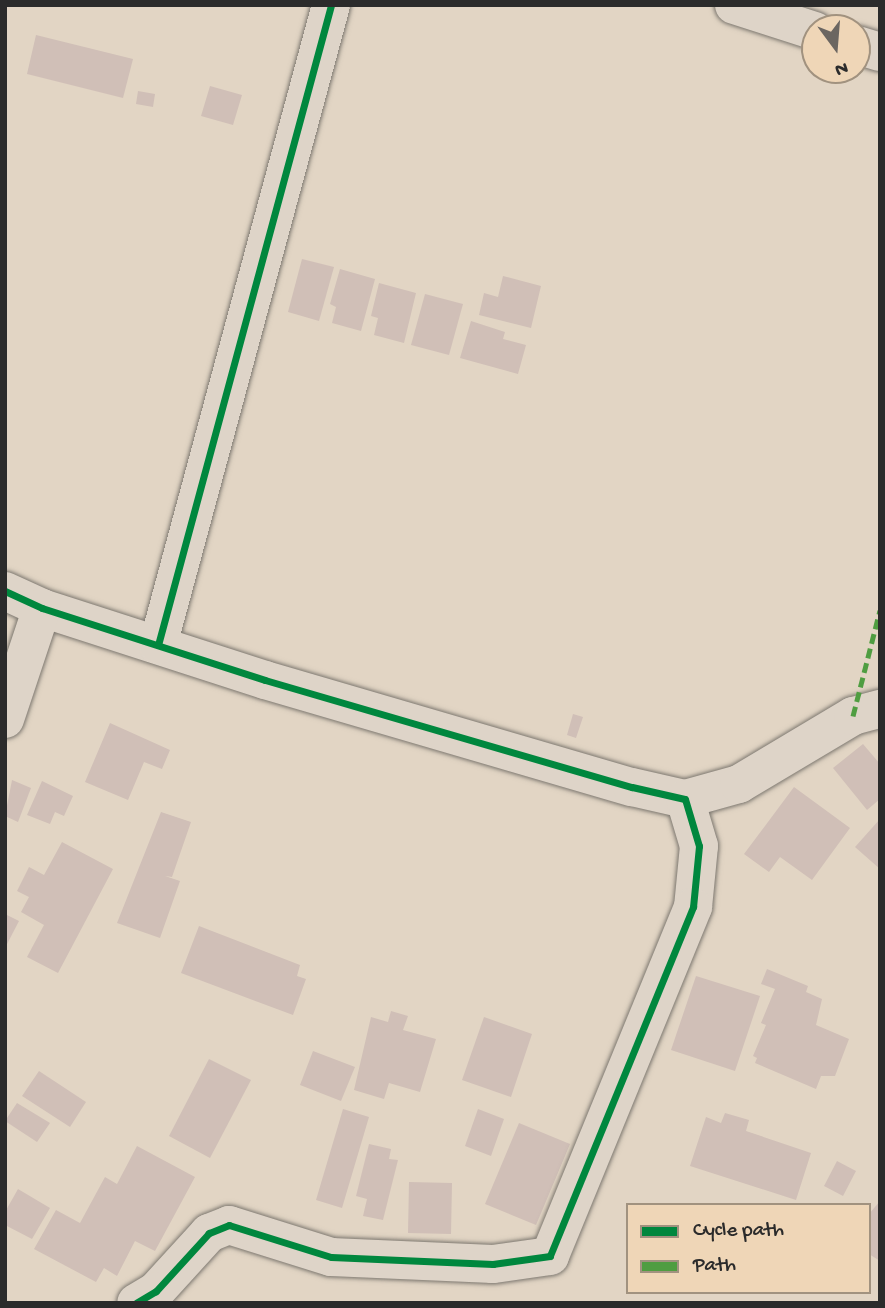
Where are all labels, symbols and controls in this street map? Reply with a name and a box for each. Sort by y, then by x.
north arrow [801,14,871,84]
text: N [832,55,851,81]
legend [626,1203,871,1294]
text: Cycle path [693,1219,784,1244]
text: Path [693,1254,736,1279]

